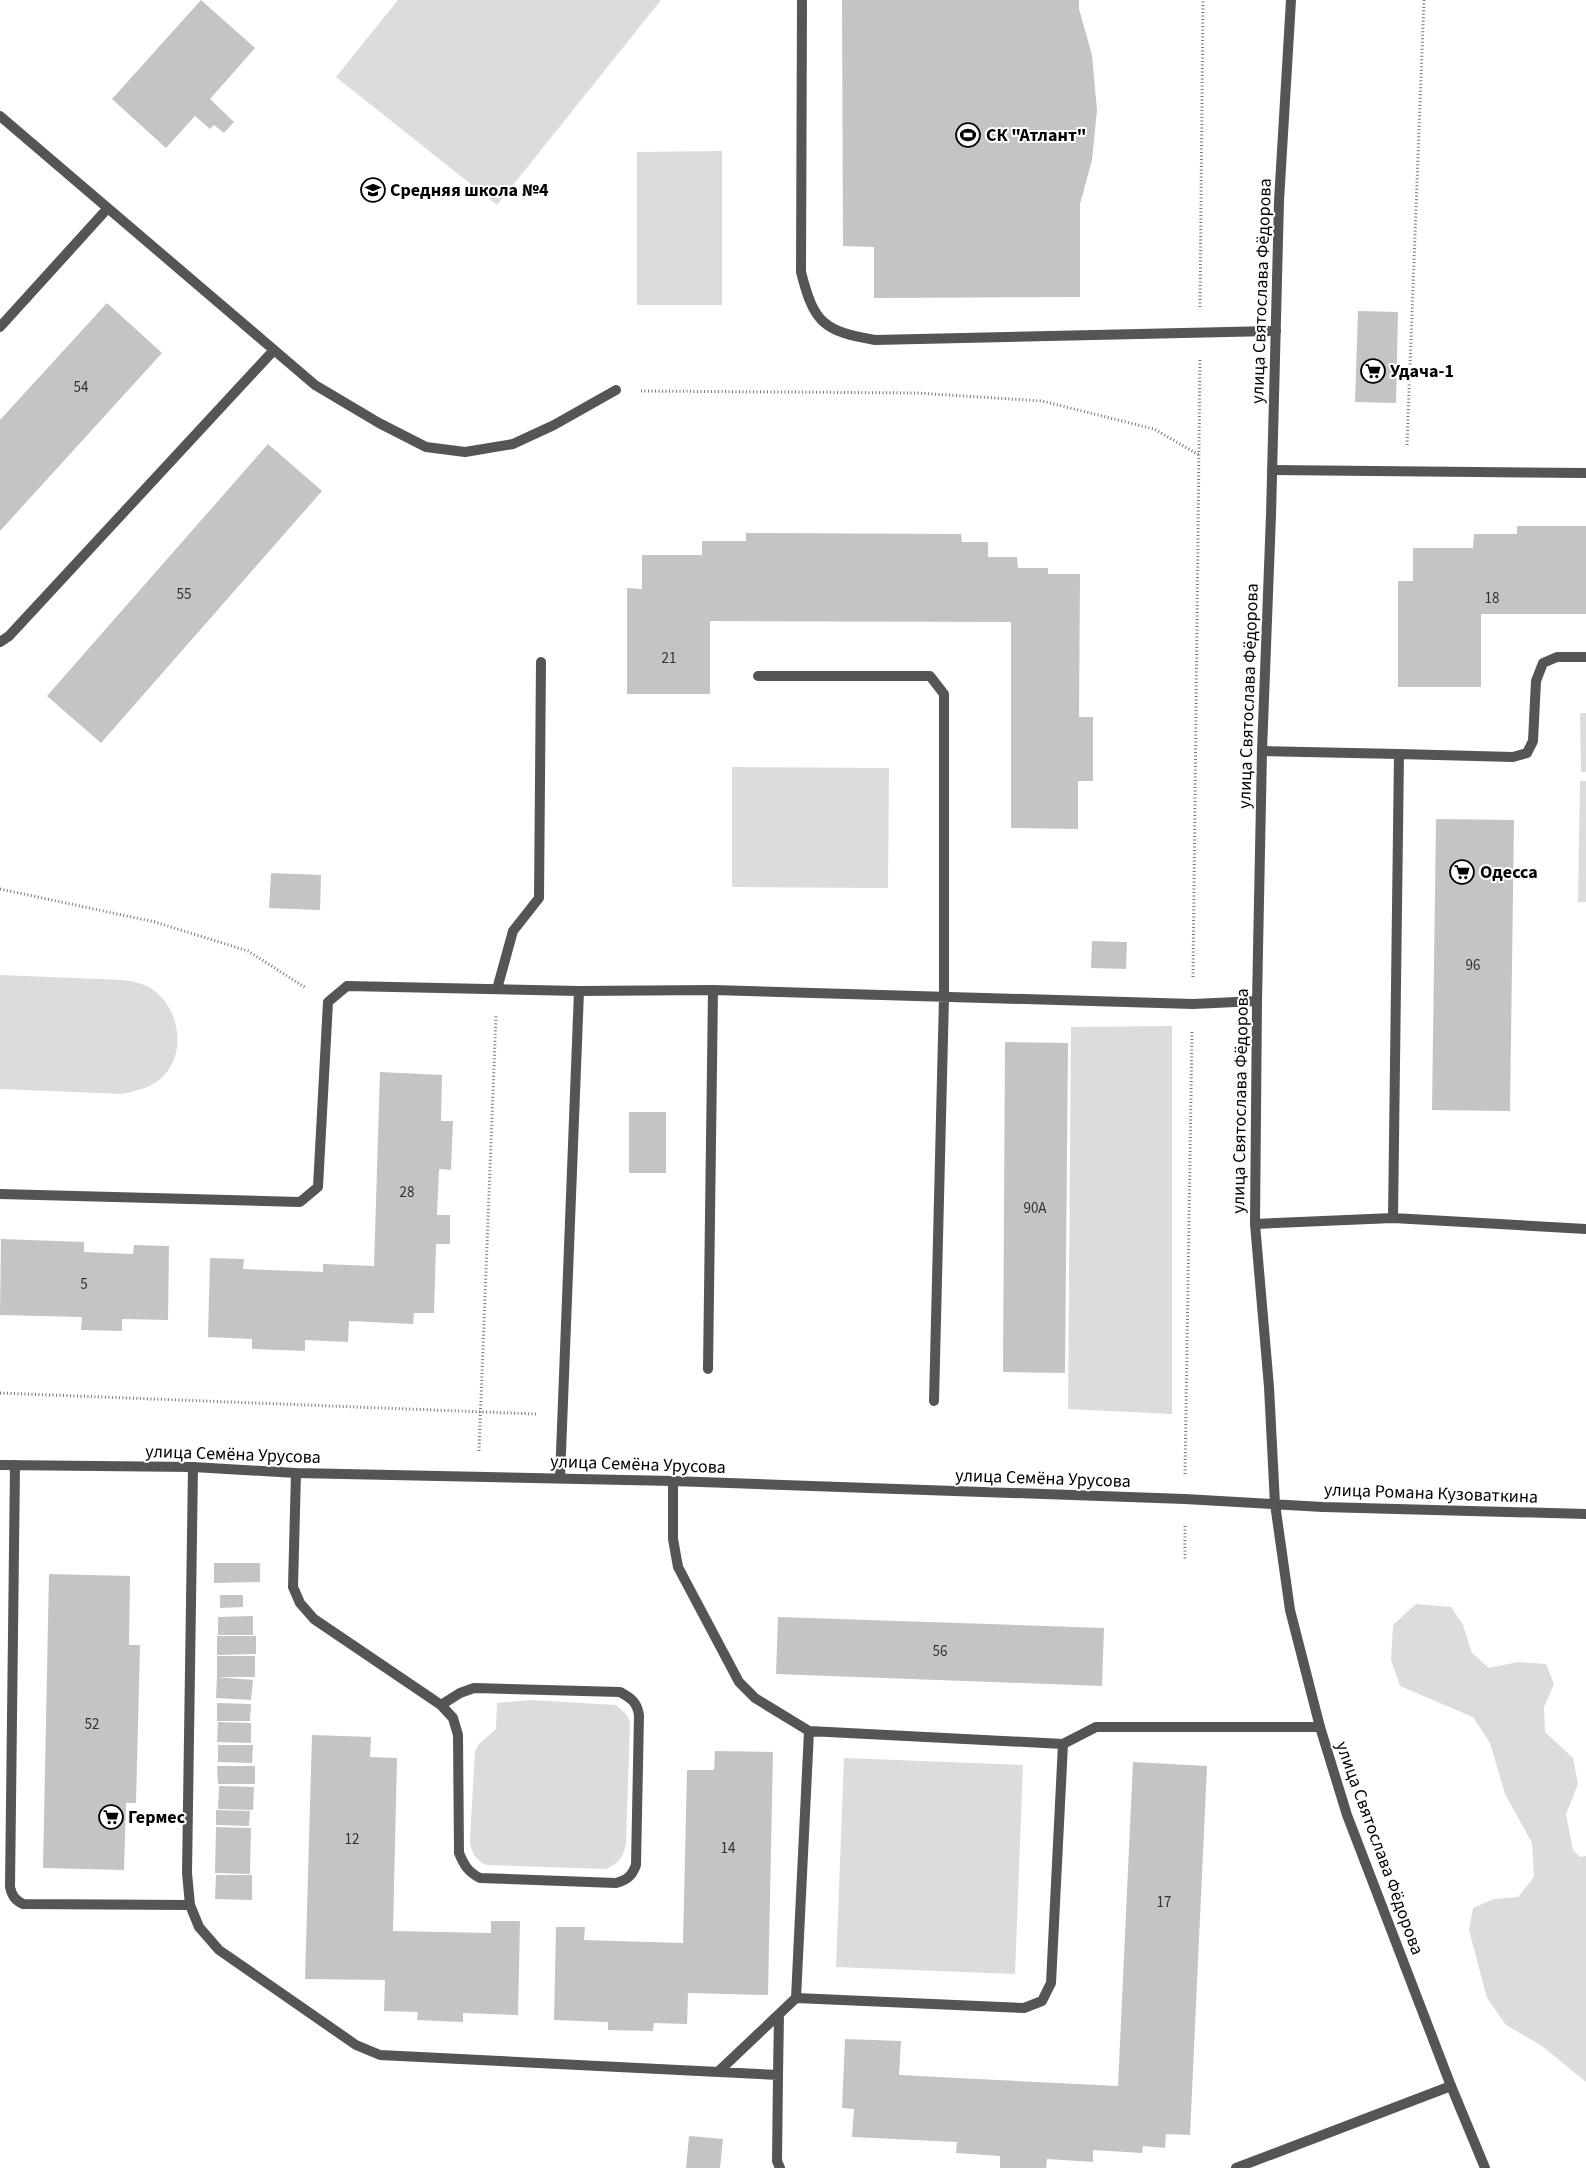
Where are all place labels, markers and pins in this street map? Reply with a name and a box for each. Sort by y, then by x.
sports icon: СК "Атлант" [955,122,981,148]
place label: СК "Атлант" [986,123,1086,148]
school or university icon: Средняя школа №4 [360,177,386,203]
place label: Средняя школа №4 [390,178,549,203]
supermarket icon: Удача-1 [1360,358,1386,384]
place label: Удача-1 [1390,359,1454,384]
supermarket icon: Одесса [1449,859,1475,885]
place label: Одесса [1480,860,1538,885]
supermarket icon: Гермес [98,1804,124,1830]
place label: Гермес [128,1805,186,1830]

